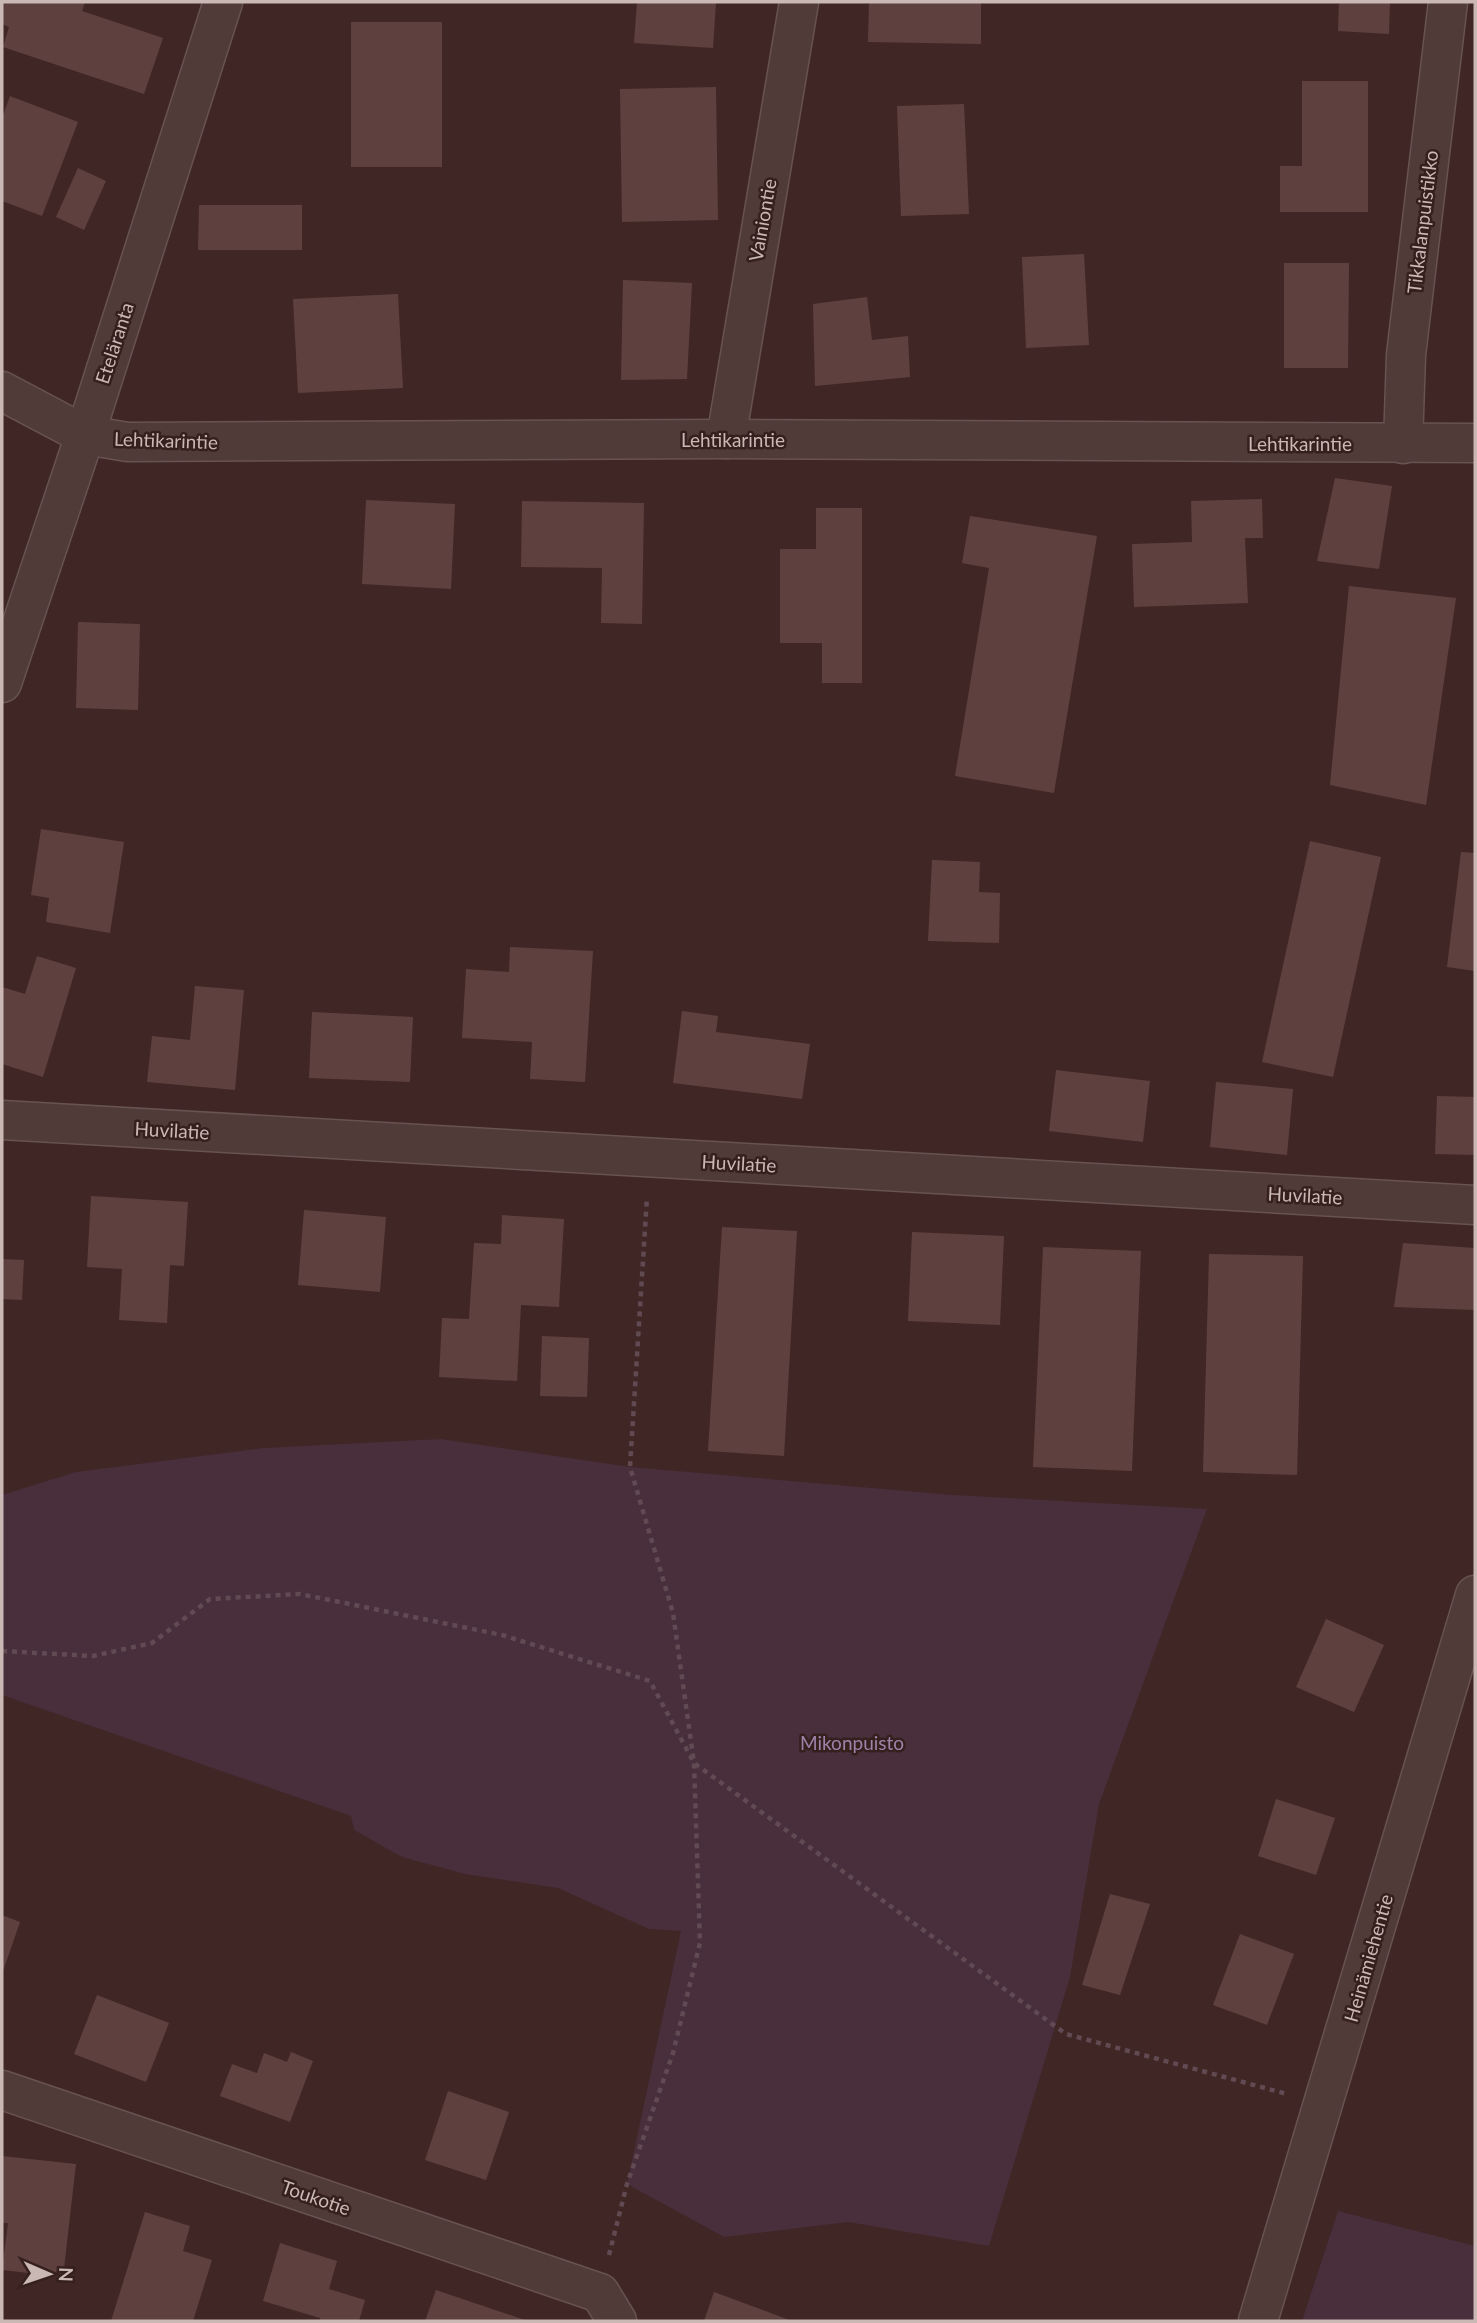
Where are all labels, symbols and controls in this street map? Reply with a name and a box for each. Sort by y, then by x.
street label: Tikkalanpuistikko [1402,149,1442,295]
street label: Vainiontie [743,177,781,263]
street label: Eteläranta [90,299,138,387]
street label: Lehtikarintie [114,427,218,453]
street label: Lehtikarintie [681,428,785,451]
street label: Lehtikarintie [1248,432,1352,455]
street label: Huvilatie [134,1117,210,1143]
street label: Huvilatie [701,1150,777,1176]
street label: Huvilatie [1267,1182,1343,1208]
park label: Mikonpuisto [800,1731,904,1754]
street label: Heinämiehentie [1339,1891,1397,2025]
street label: Toukotie [278,2174,354,2220]
north arrow [14,2239,84,2309]
text: N [55,2267,78,2282]

